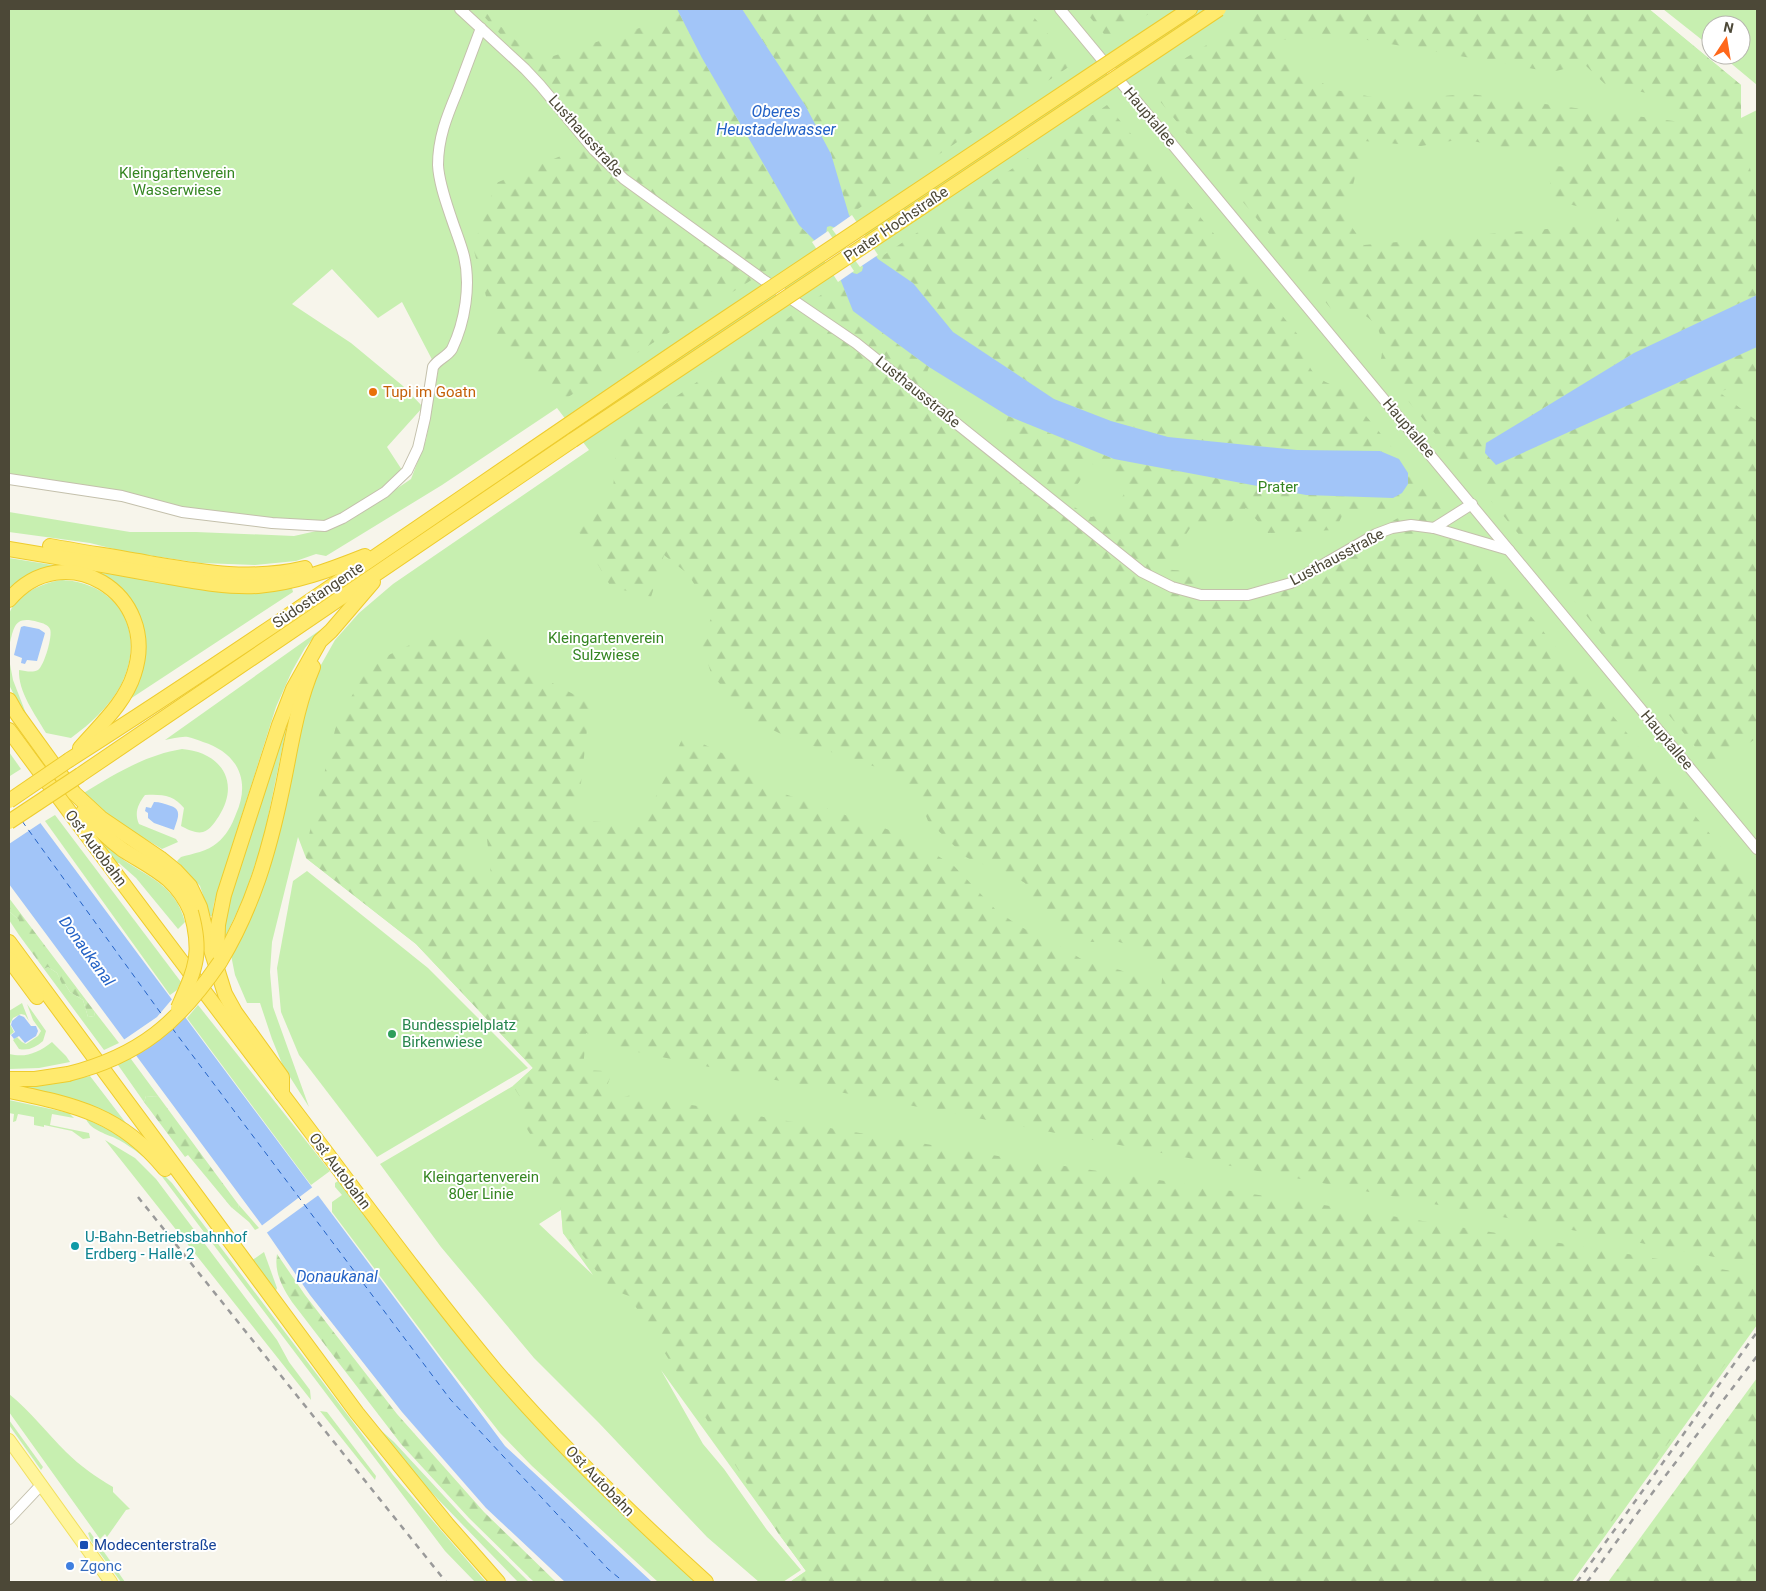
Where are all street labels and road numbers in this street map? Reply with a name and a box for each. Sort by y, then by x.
street label: Hauptallee [1120,84,1180,150]
street label: Lusthausstraße [545,91,627,181]
street label: Prater Hochstraße [840,182,952,266]
street label: Lusthausstraße [872,352,964,432]
street label: Hauptallee [1379,395,1439,461]
street label: Lusthausstraße [1287,525,1387,589]
street label: Südosttangente [269,558,367,632]
street label: Hauptallee [1637,707,1697,773]
street label: Ost Autobahn [61,806,131,890]
street label: Ost Autobahn [305,1129,375,1213]
street label: Ost Autobahn [562,1442,638,1520]

